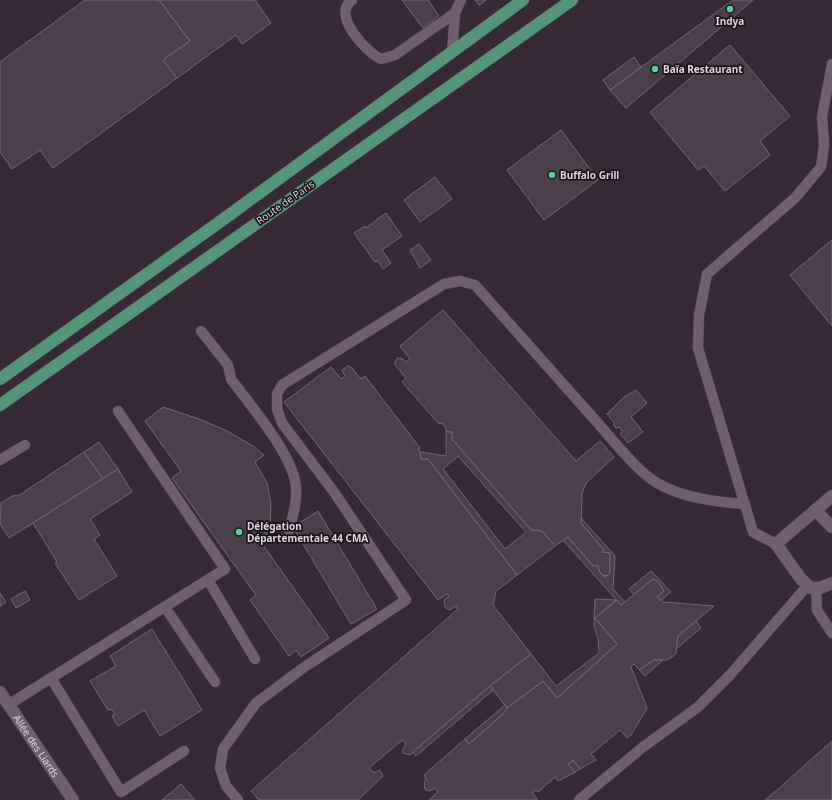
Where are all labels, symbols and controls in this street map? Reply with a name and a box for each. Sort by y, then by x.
marker: Indya [725,4,735,14]
place label: Indya [716,14,744,28]
place label: Baïa Restaurant [663,62,743,76]
marker: Baïa Restaurant [650,64,660,74]
place label: Buffalo Grill [560,168,619,182]
marker: Buffalo Grill [547,170,557,180]
street label: Route de Paris [253,177,317,227]
place label: Délégation Départementale 44 CMA [247,519,368,545]
marker: Délégation Départementale 44 CMA [234,527,244,537]
street label: Allée des Liards [10,712,63,780]

